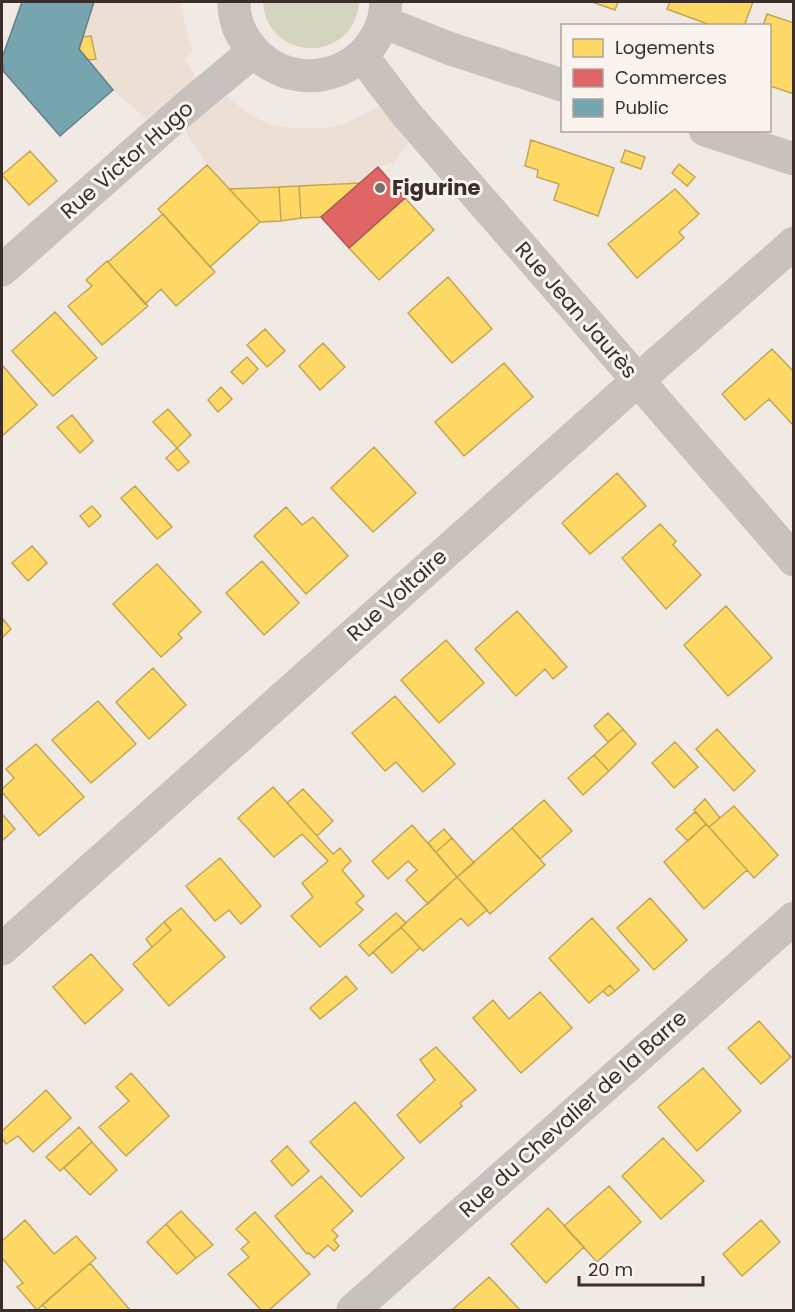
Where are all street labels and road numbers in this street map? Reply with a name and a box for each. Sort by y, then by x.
street label: Rue Victor Hugo [54,94,199,225]
street label: Rue Jean Jaurès [509,235,644,384]
street label: Rue Voltaire [340,542,453,647]
street label: Rue du Chevalier de la Barre [453,1003,693,1224]

